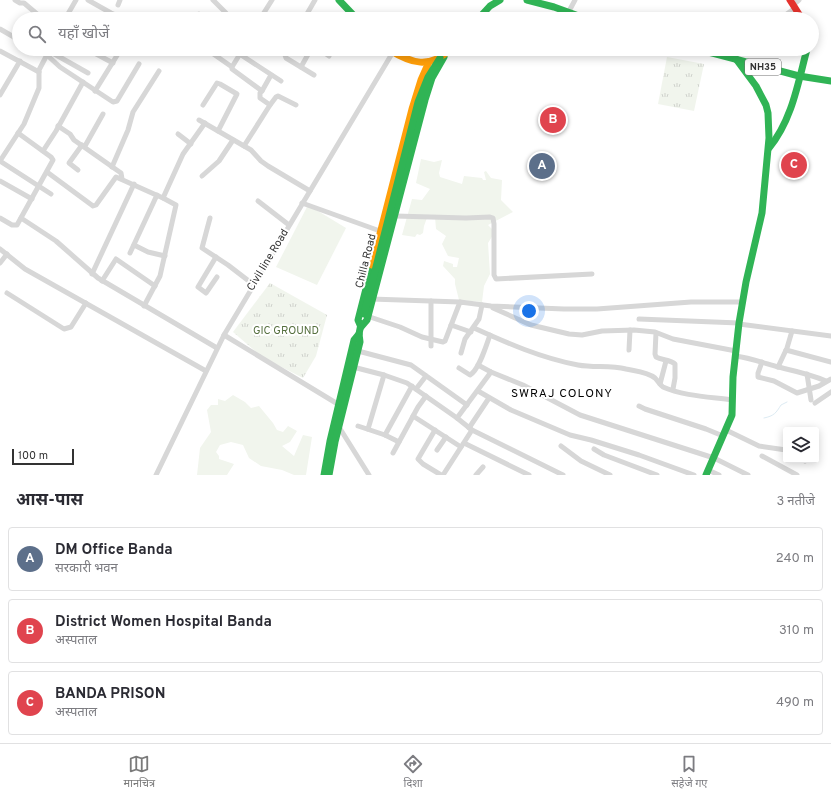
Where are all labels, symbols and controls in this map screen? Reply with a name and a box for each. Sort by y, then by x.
search box [12,12,819,56]
icon: search [26,23,48,45]
text: यहाँ खोजें [58,25,109,44]
road number: NH35 [745,59,781,75]
pin: B [540,105,566,135]
pin: C [781,150,807,180]
pin: A [529,151,555,181]
street label: Civil line Road [244,226,292,294]
street label: Chilla Road [352,232,380,290]
your location [519,301,539,321]
park label: GIC GROUND [253,324,319,338]
district label: SWRAJ COLONY [511,386,613,402]
map controls [783,427,819,463]
button: layers [783,427,819,463]
scale bar [12,447,74,466]
text: 100 m [18,449,48,463]
text: आस-पास [16,490,83,512]
text: 3 नतीजे [776,494,815,510]
text: DM Office Banda [55,541,173,560]
text: A [25,551,35,567]
text: 240 m [776,551,814,567]
text: सरकारी भवन [55,561,118,577]
text: District Women Hospital Banda [55,613,272,632]
text: B [26,623,34,639]
text: 310 m [779,623,814,639]
text: अस्पताल [55,633,97,649]
text: BANDA PRISON [55,685,165,704]
text: C [26,695,34,711]
text: 490 m [776,695,814,711]
text: अस्पताल [55,705,97,721]
tab: मानचित्र [124,753,155,791]
tab: दिशा [402,753,424,791]
tab: सहेजे गए [671,753,707,791]

